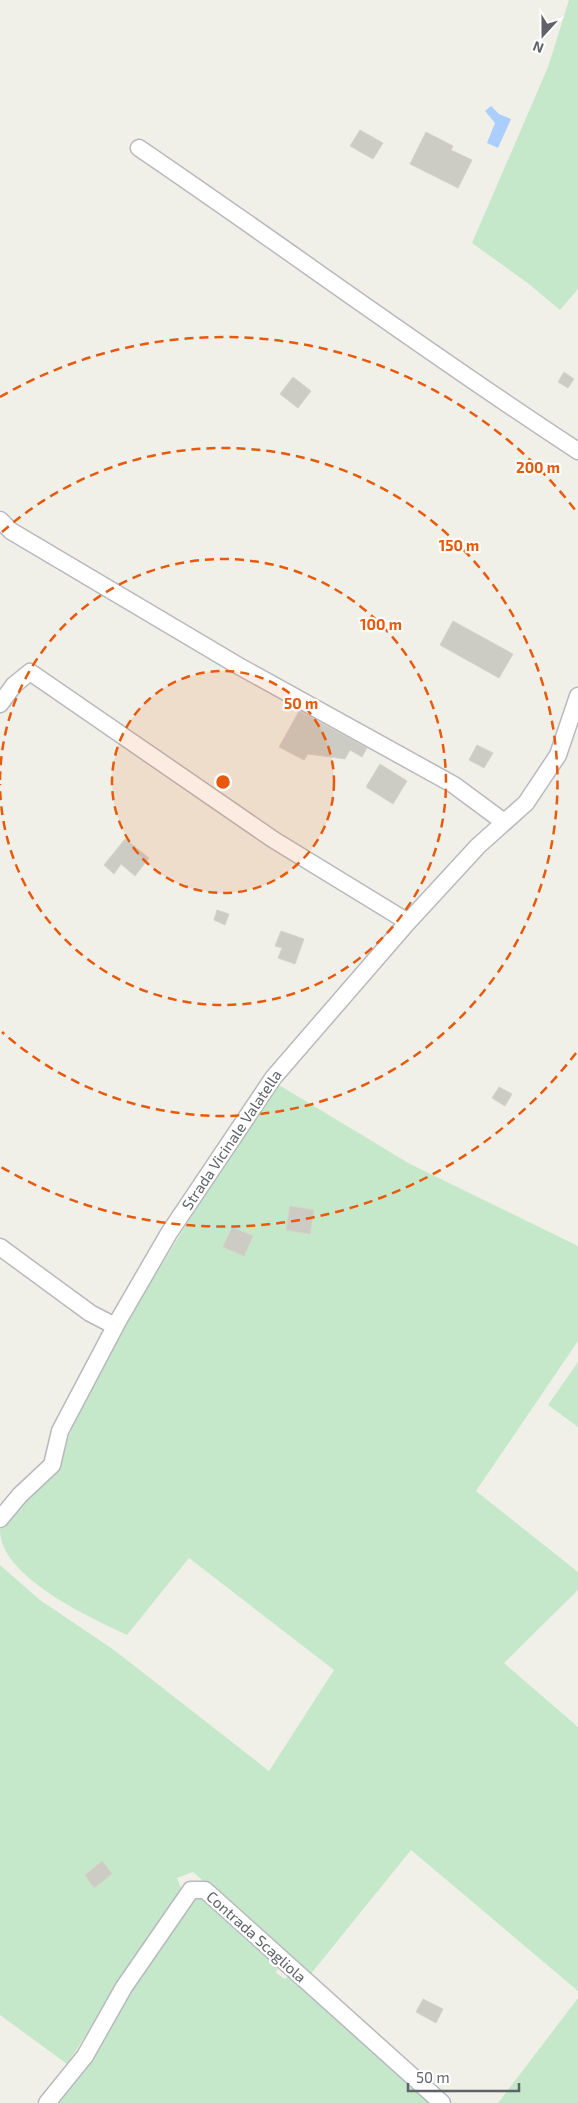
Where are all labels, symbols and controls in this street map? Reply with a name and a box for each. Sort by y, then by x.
north arrow [518,10,568,60]
text: N [530,38,546,57]
text: 200 m [516,458,560,476]
text: 150 m [439,536,479,554]
text: 100 m [360,615,402,633]
text: 50 m [284,694,318,712]
centre of rings [214,773,232,791]
street label: Strada Vicinale Valatella [178,1066,285,1213]
street label: Contrada Scagliola [203,1887,310,1986]
scale bar [408,2060,519,2092]
text: 50 m [416,2068,450,2086]

